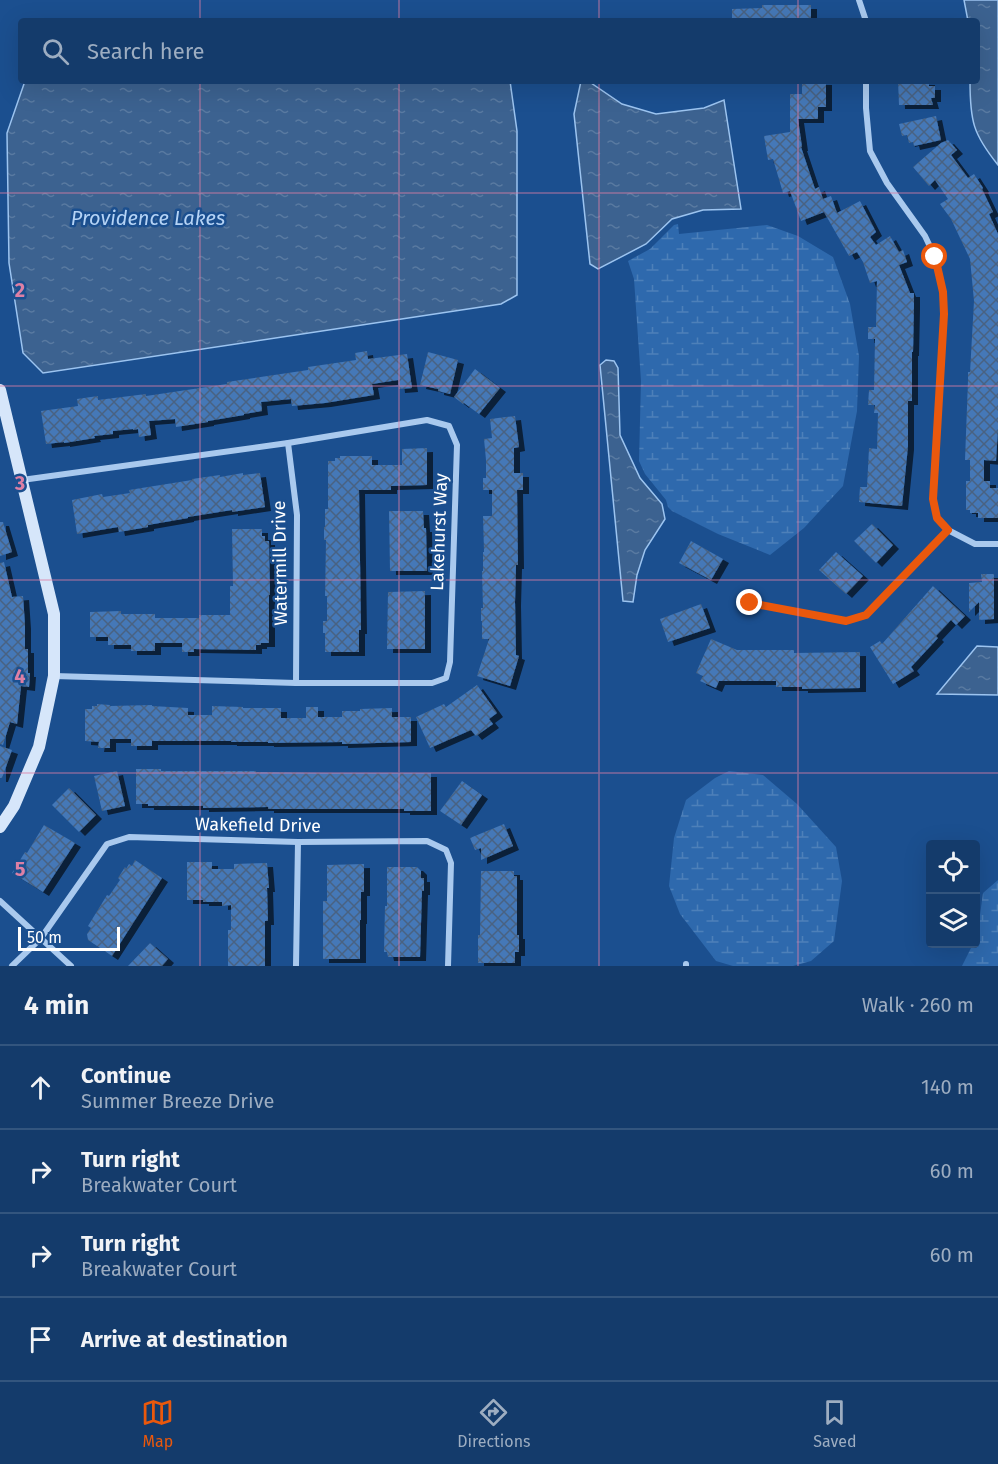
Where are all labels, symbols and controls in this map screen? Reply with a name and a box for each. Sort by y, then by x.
search box [18,18,980,84]
icon: search [39,35,72,68]
text: Search here [87,38,205,65]
water label: Providence Lakes [71,206,225,230]
route start [921,243,947,269]
text: 2 [15,278,25,302]
text: 3 [14,471,25,495]
street label: Lakehurst Way [426,473,452,591]
street label: Watermill Drive [268,500,292,626]
route end [736,589,762,615]
text: 4 [14,664,26,688]
street label: Wakefield Drive [195,813,321,837]
map controls [926,840,980,948]
button: locate [926,840,980,894]
text: 5 [15,857,26,881]
button: layers [926,894,980,948]
scale bar [18,924,120,952]
text: 50 m [27,928,62,947]
text: 4 min [24,990,89,1021]
text: Walk · 260 m [862,993,974,1017]
text: Continue [81,1062,171,1089]
icon: ahead [24,1071,57,1104]
text: 140 m [921,1075,974,1099]
text: Summer Breeze Drive [81,1089,274,1113]
text: Turn right [81,1146,180,1173]
icon: right [24,1155,57,1188]
text: 60 m [930,1159,974,1183]
text: Breakwater Court [81,1173,237,1197]
text: Turn right [81,1230,180,1257]
icon: right [24,1239,57,1272]
text: 60 m [930,1243,974,1267]
text: Breakwater Court [81,1257,237,1281]
icon: arrive [24,1323,57,1356]
text: Arrive at destination [81,1326,288,1353]
tab: Map [141,1396,174,1451]
tab: Directions [457,1396,531,1451]
tab: Saved [813,1396,857,1451]

